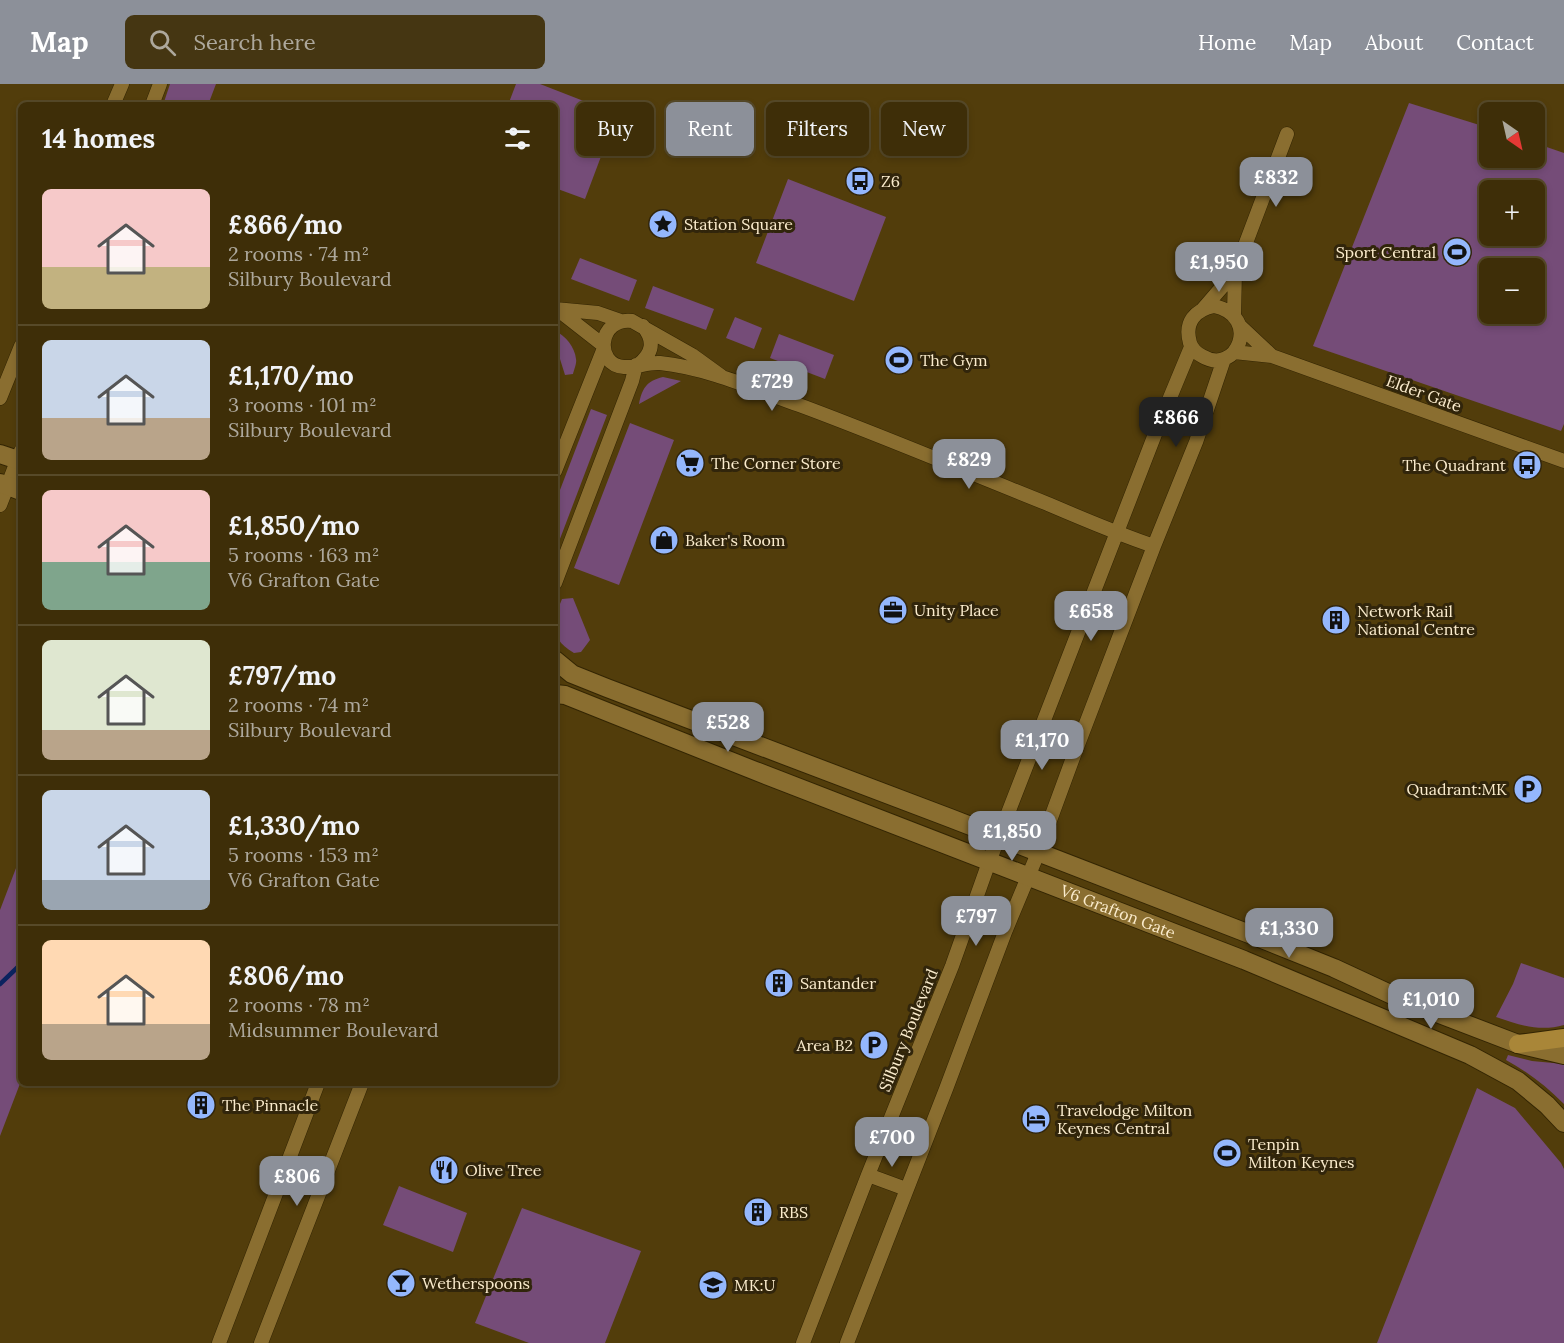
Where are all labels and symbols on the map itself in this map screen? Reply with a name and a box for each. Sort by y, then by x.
north arrow [1479,102,1545,168]
pin: £832 [1240,157,1312,208]
bus stop icon: Z6 [844,165,876,197]
place label: Z6 [881,171,900,191]
place icon: Station Square [647,208,679,240]
place label: Station Square [684,214,793,234]
sports icon: Sport Central [1441,236,1473,268]
pin: £1,950 [1170,242,1268,293]
place label: Sport Central [1336,242,1436,262]
sports icon: The Gym [883,344,915,376]
place label: The Gym [920,350,988,370]
pin: £729 [736,361,808,412]
street label: Elder Gate [1384,370,1465,416]
pin: £866 [1140,397,1212,448]
pin: £829 [933,439,1005,490]
supermarket icon: The Corner Store [674,447,706,479]
bus stop icon: The Quadrant [1511,449,1543,481]
place label: The Corner Store [711,453,841,473]
place label: The Quadrant [1402,455,1507,475]
shop icon: Baker's Room [648,524,680,556]
place label: Baker's Room [685,530,785,550]
pin: £658 [1055,591,1127,642]
office icon: Unity Place [877,594,909,626]
place label: Unity Place [914,600,999,620]
place label: Network Rail National Centre [1357,601,1475,639]
building icon: Network Rail National Centre [1320,604,1352,636]
pin: £528 [692,702,764,753]
pin: £1,170 [993,720,1091,771]
parking icon: Quadrant:MK [1512,773,1544,805]
place label: Quadrant:MK [1406,779,1507,799]
pin: £1,850 [963,811,1061,862]
street label: V6 Grafton Gate [1057,880,1179,943]
pin: £797 [940,896,1012,947]
pin: £1,330 [1240,908,1338,959]
street label: Silbury Boulevard [874,965,942,1094]
building icon: Santander [763,967,795,999]
place label: Santander [800,973,876,993]
pin: £1,010 [1382,979,1480,1030]
parking icon: Area B2 [858,1029,890,1061]
place label: Area B2 [796,1035,853,1055]
building icon: The Pinnacle [185,1089,217,1121]
place label: The Pinnacle [222,1095,318,1115]
place label: Travelodge Milton Keynes Central [1057,1100,1193,1138]
hotel icon: Travelodge Milton Keynes Central [1020,1103,1052,1135]
pin: £700 [856,1117,928,1168]
place label: Tenpin Milton Keynes [1248,1134,1355,1172]
sports icon: Tenpin Milton Keynes [1211,1137,1243,1169]
restaurant icon: Olive Tree [428,1154,460,1186]
pin: £806 [261,1156,333,1207]
place label: Olive Tree [465,1160,542,1180]
building icon: RBS [742,1196,774,1228]
place label: RBS [779,1202,808,1222]
bar icon: Wetherspoons [385,1267,417,1299]
school or university icon: MK:U [697,1269,729,1301]
place label: Wetherspoons [422,1273,530,1293]
place label: MK:U [734,1275,776,1295]

